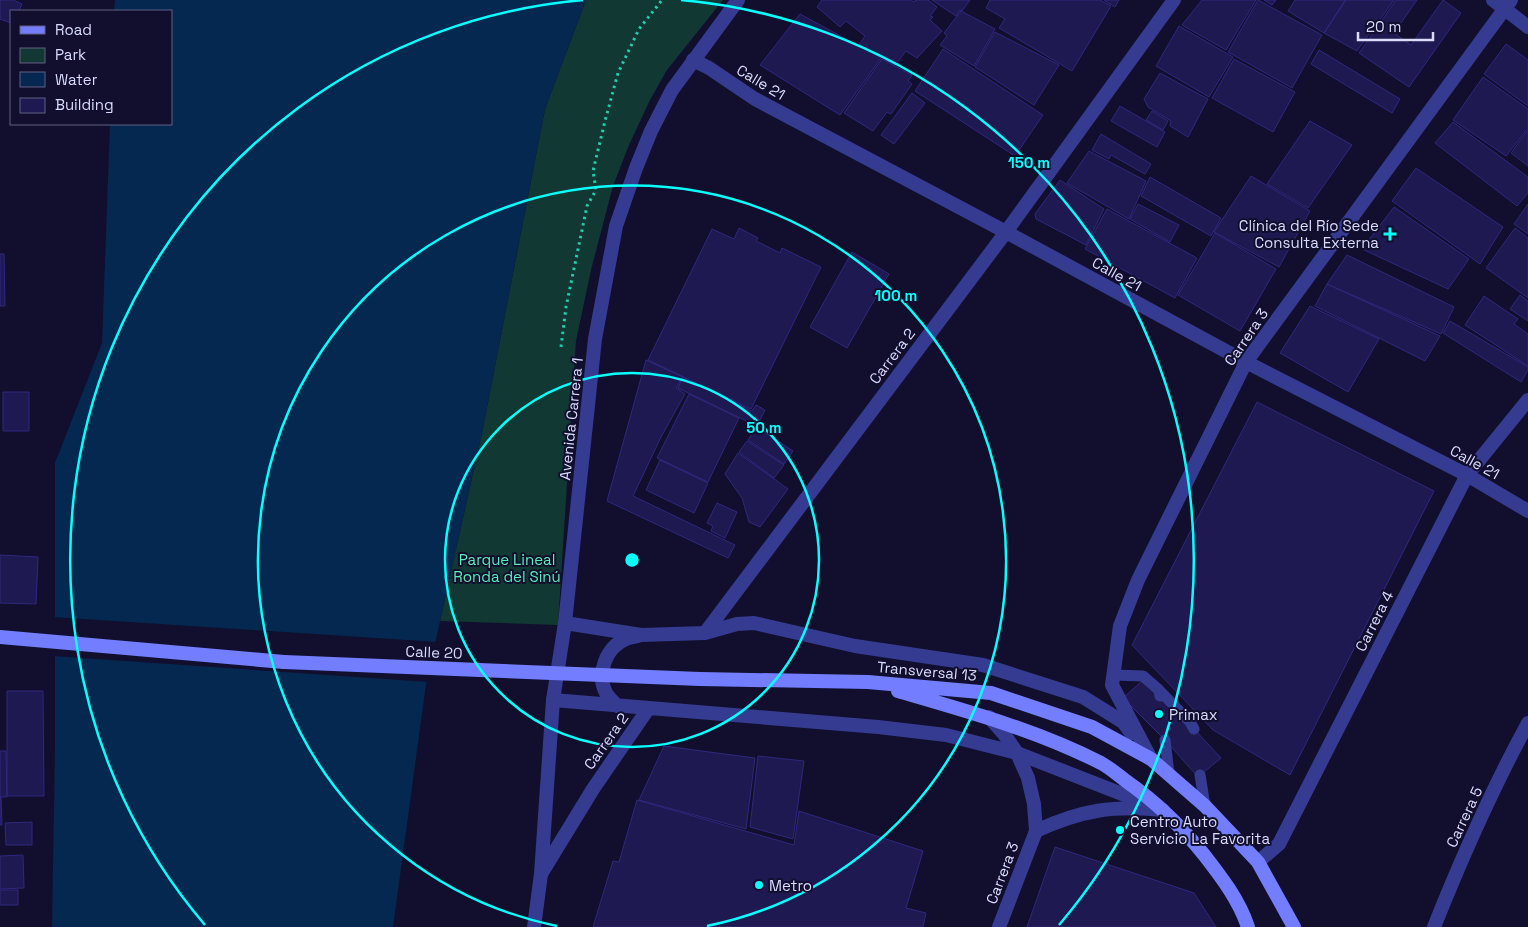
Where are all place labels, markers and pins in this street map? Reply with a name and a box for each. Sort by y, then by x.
place label: Clínica del Río Sede Consulta Externa [1239,216,1379,252]
marker: Clínica del Río Sede Consulta Externa [1383,227,1397,241]
centre of rings [623,551,641,569]
place label: Primax [1169,705,1218,724]
marker: Primax [1153,708,1165,720]
place label: Centro Auto Servicio La Favorita [1130,812,1270,848]
marker: Centro Auto Servicio La Favorita [1114,824,1126,836]
place label: Metro [769,876,812,895]
marker: Metro [753,879,765,891]

